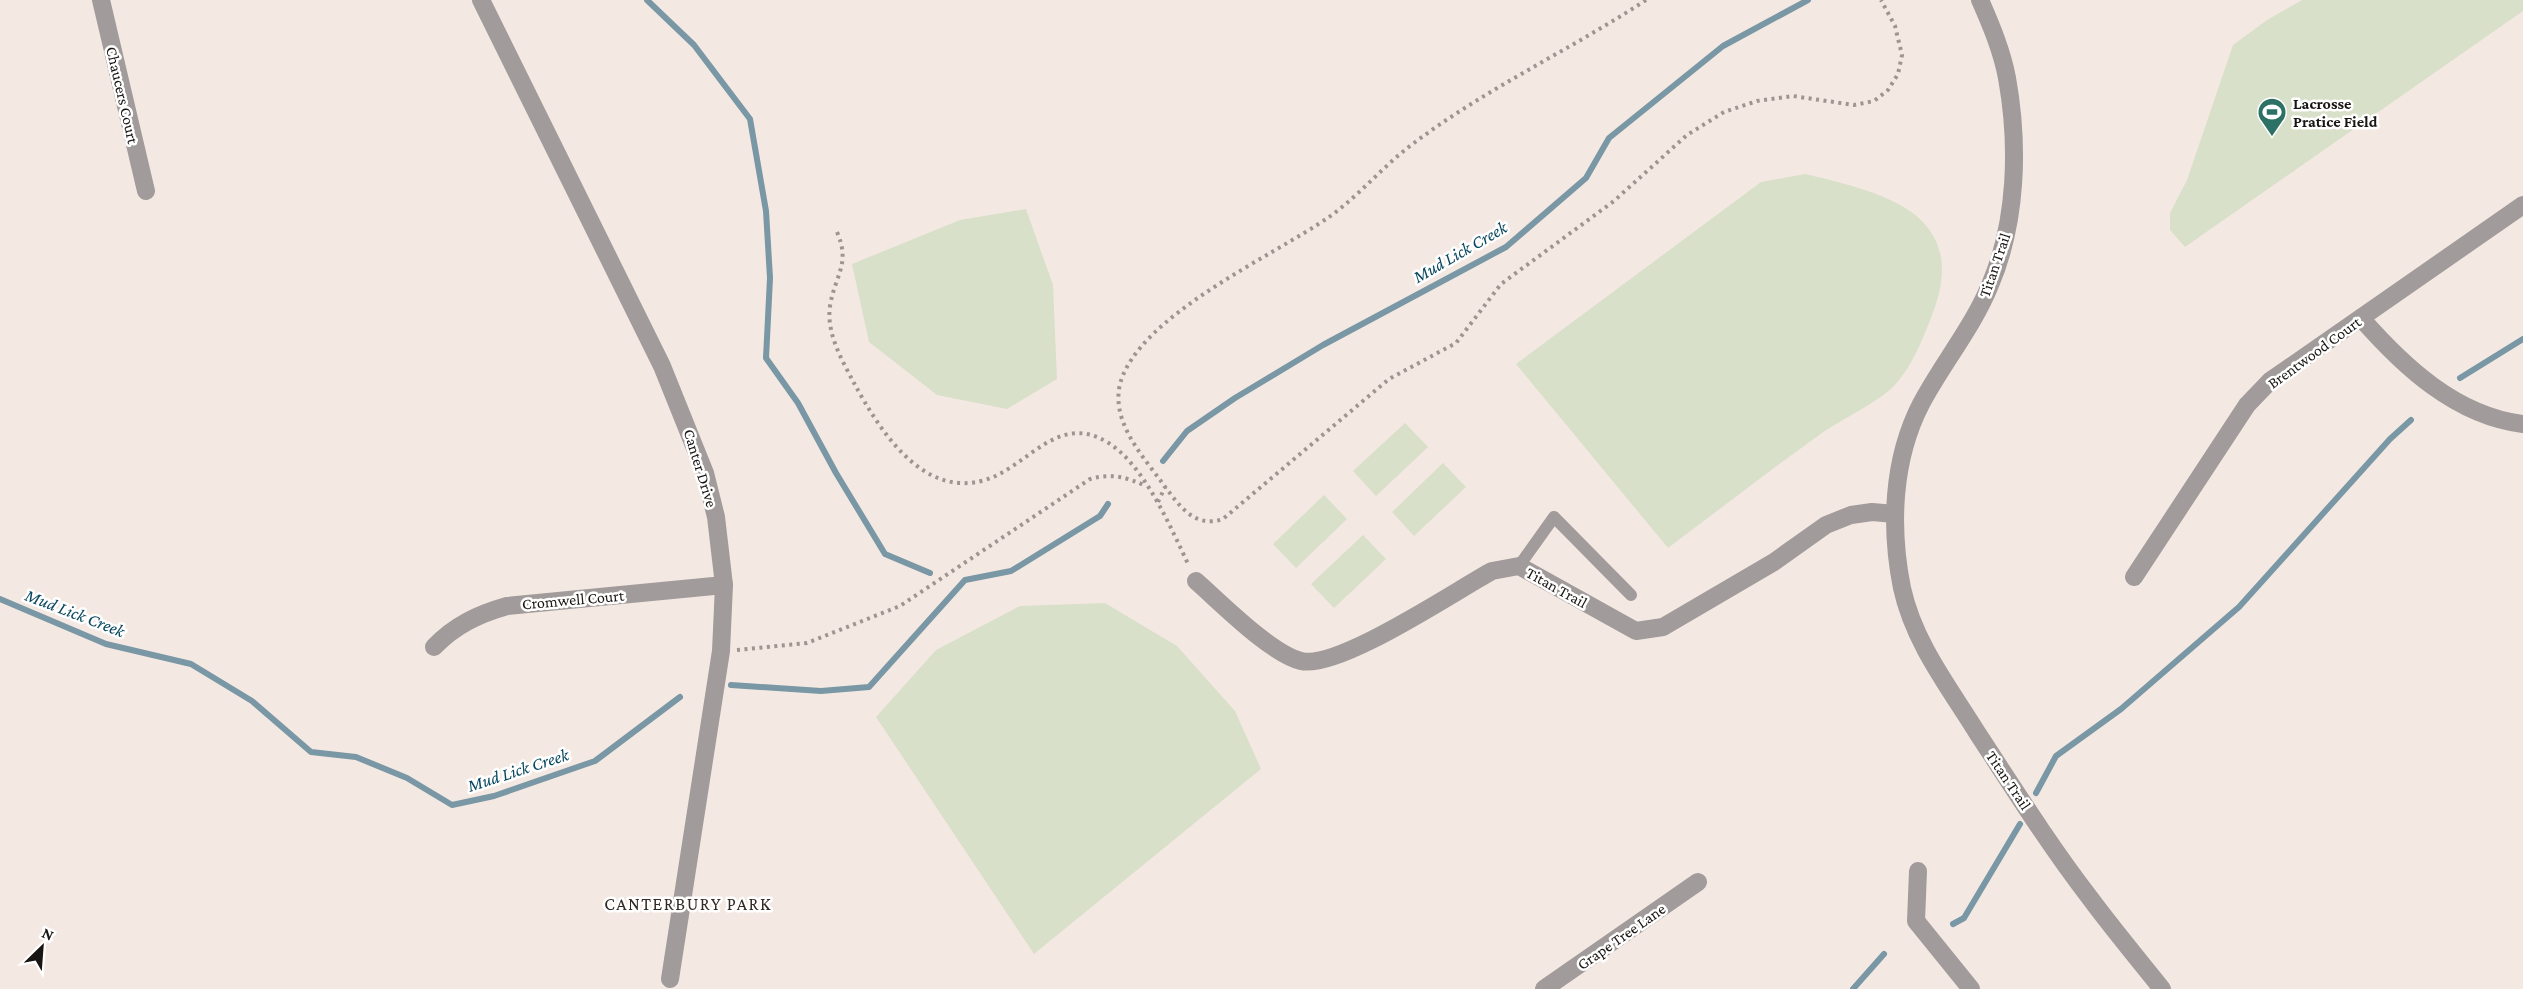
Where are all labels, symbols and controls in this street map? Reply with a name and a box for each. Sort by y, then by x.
street label: Chaucers Court [103,45,142,146]
place label: Lacrosse Pratice Field [2293,95,2378,130]
sports icon: Lacrosse Pratice Field [2256,96,2288,138]
water label: Mud Lick Creek [1409,216,1512,287]
street label: Titan Trail [1976,231,2013,300]
street label: Brentwood Court [2265,313,2365,392]
street label: Canter Drive [681,427,721,509]
street label: Titan Trail [1523,564,1590,611]
water label: Mud Lick Creek [21,584,129,642]
street label: Cromwell Court [521,587,625,612]
water label: Mud Lick Creek [464,744,572,796]
street label: Titan Trail [1983,748,2034,813]
district label: CANTERBURY PARK [604,894,772,914]
street label: Grape Tree Lane [1574,900,1669,974]
north arrow [12,917,72,977]
text: N [40,924,57,944]

